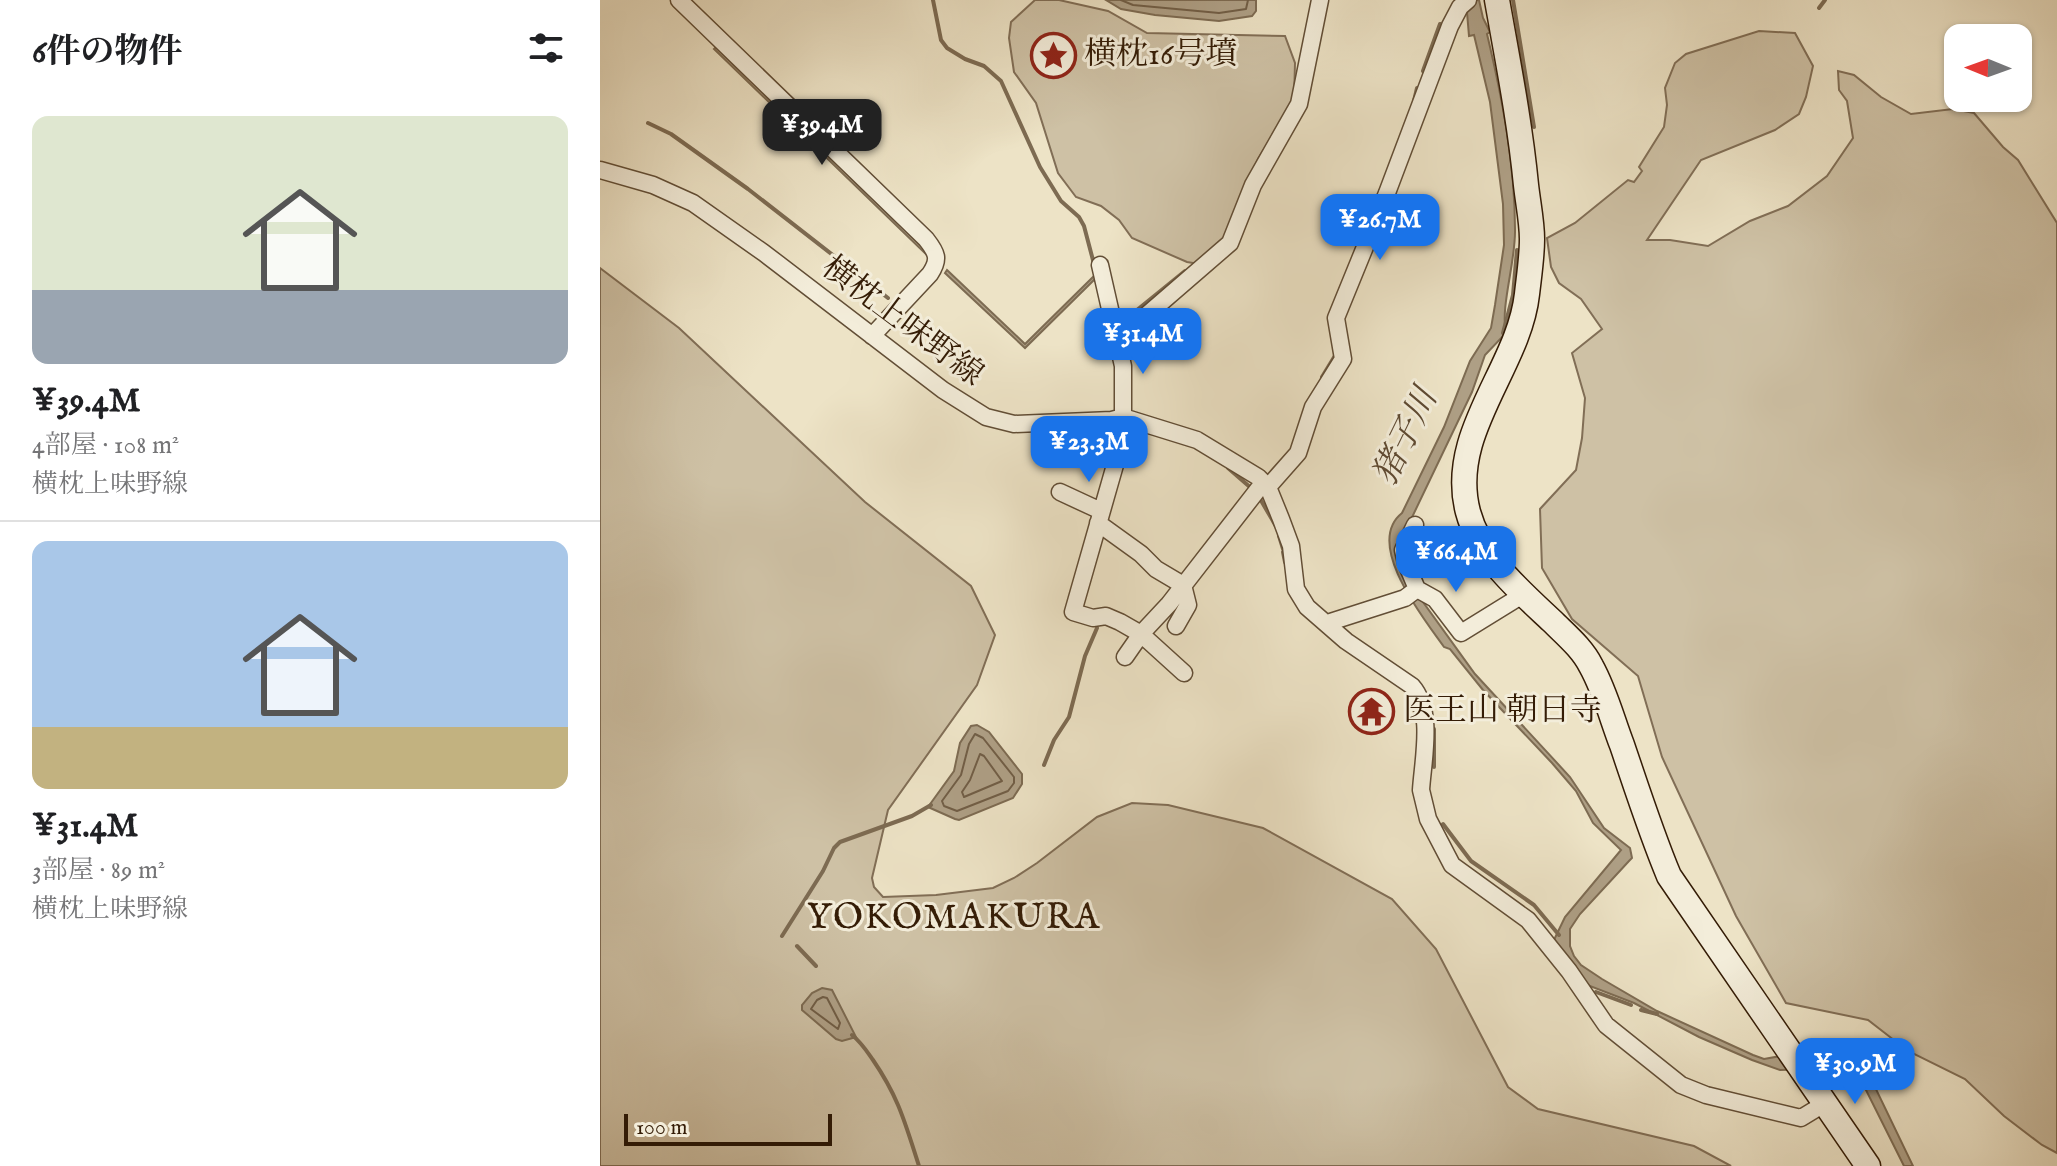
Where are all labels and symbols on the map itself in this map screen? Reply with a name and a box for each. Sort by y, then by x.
north arrow [1944,24,2032,112]
place icon: 横枕16号墳 [1029,31,1077,79]
place label: 横枕16号墳 [1084,35,1237,76]
pin: ¥39.4M [757,99,887,167]
pin: ¥26.7M [1315,194,1445,262]
street label: 横枕上味野線 [813,248,991,396]
pin: ¥31.4M [1078,308,1208,376]
water label: 猪子川 [1364,378,1449,492]
pin: ¥23.3M [1024,416,1154,484]
pin: ¥66.4M [1391,526,1521,594]
temple icon: 医王山 朝日寺 [1348,687,1396,735]
place label: 医王山 朝日寺 [1403,691,1602,732]
district label: YOKOMAKURA [807,895,1101,941]
pin: ¥30.9M [1790,1038,1920,1106]
scale bar [624,1110,832,1146]

